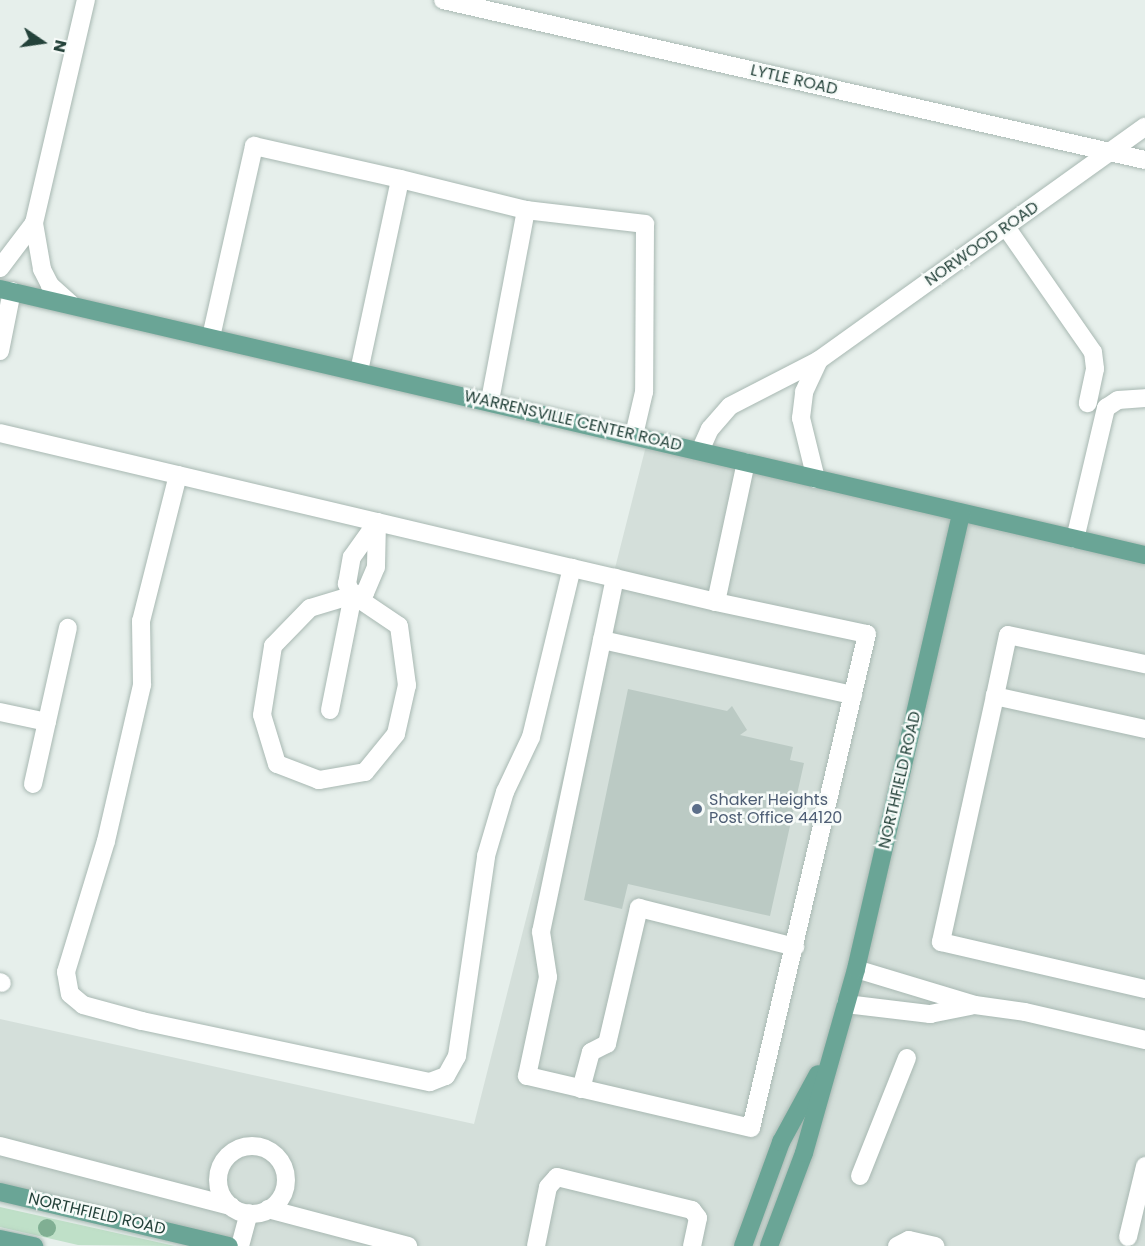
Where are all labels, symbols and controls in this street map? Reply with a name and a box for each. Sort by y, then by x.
north arrow [12,12,72,72]
text: N [47,38,73,55]
street label: LYTLE ROAD [749,61,839,99]
street label: NORWOOD ROAD [921,198,1043,290]
street label: WARRENSVILLE CENTER ROAD [462,387,684,455]
street label: NORTHFIELD ROAD [875,709,925,851]
place label: Shaker Heights Post Office 44120 [709,790,842,828]
marker: Shaker Heights Post Office 44120 [690,802,704,816]
street label: NORTHFIELD ROAD [26,1189,168,1239]

